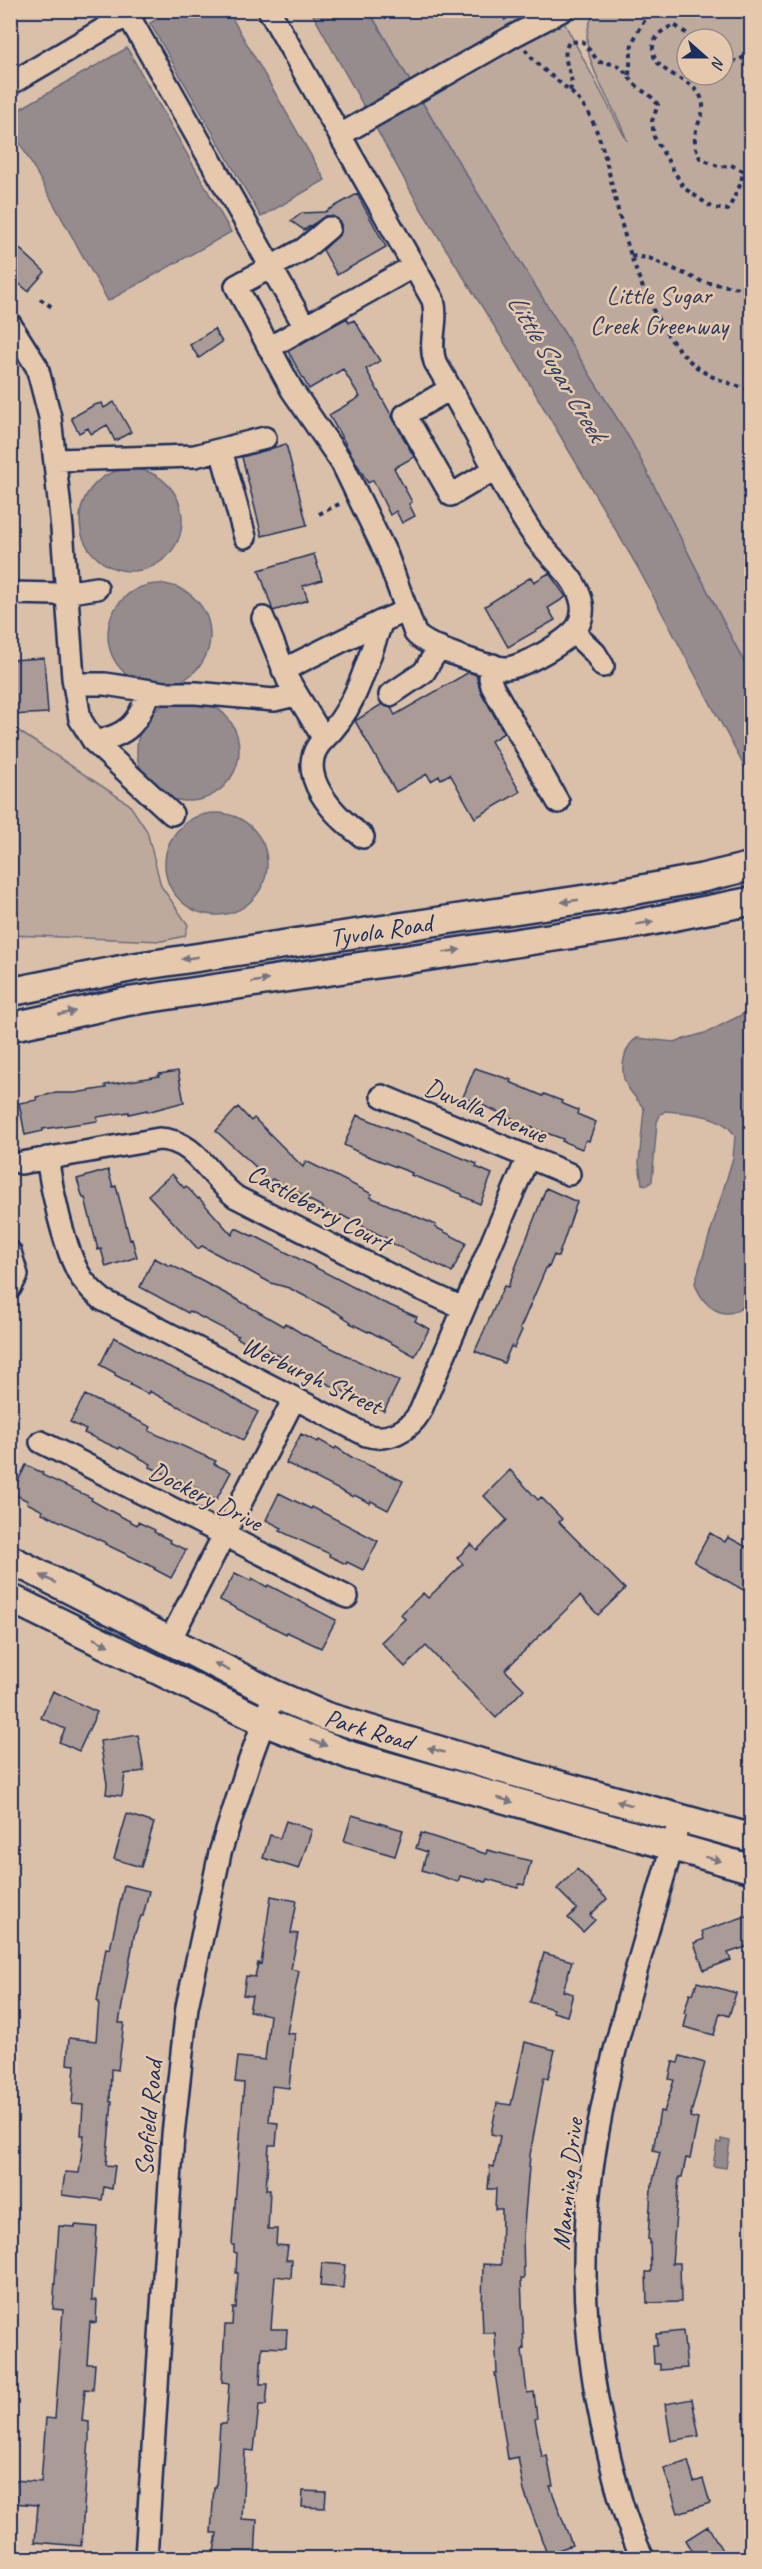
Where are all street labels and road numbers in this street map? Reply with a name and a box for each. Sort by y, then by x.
street label: Tyvola Road [327,906,438,954]
street label: Duvalla Avenue [420,1070,553,1151]
street label: Castleberry Court [242,1156,399,1260]
street label: Werburgh Street [237,1329,389,1423]
street label: Dockery Drive [144,1454,270,1540]
street label: Park Road [321,1701,421,1760]
street label: Scofield Road [127,2055,170,2177]
street label: Manning Drive [544,2114,591,2251]

